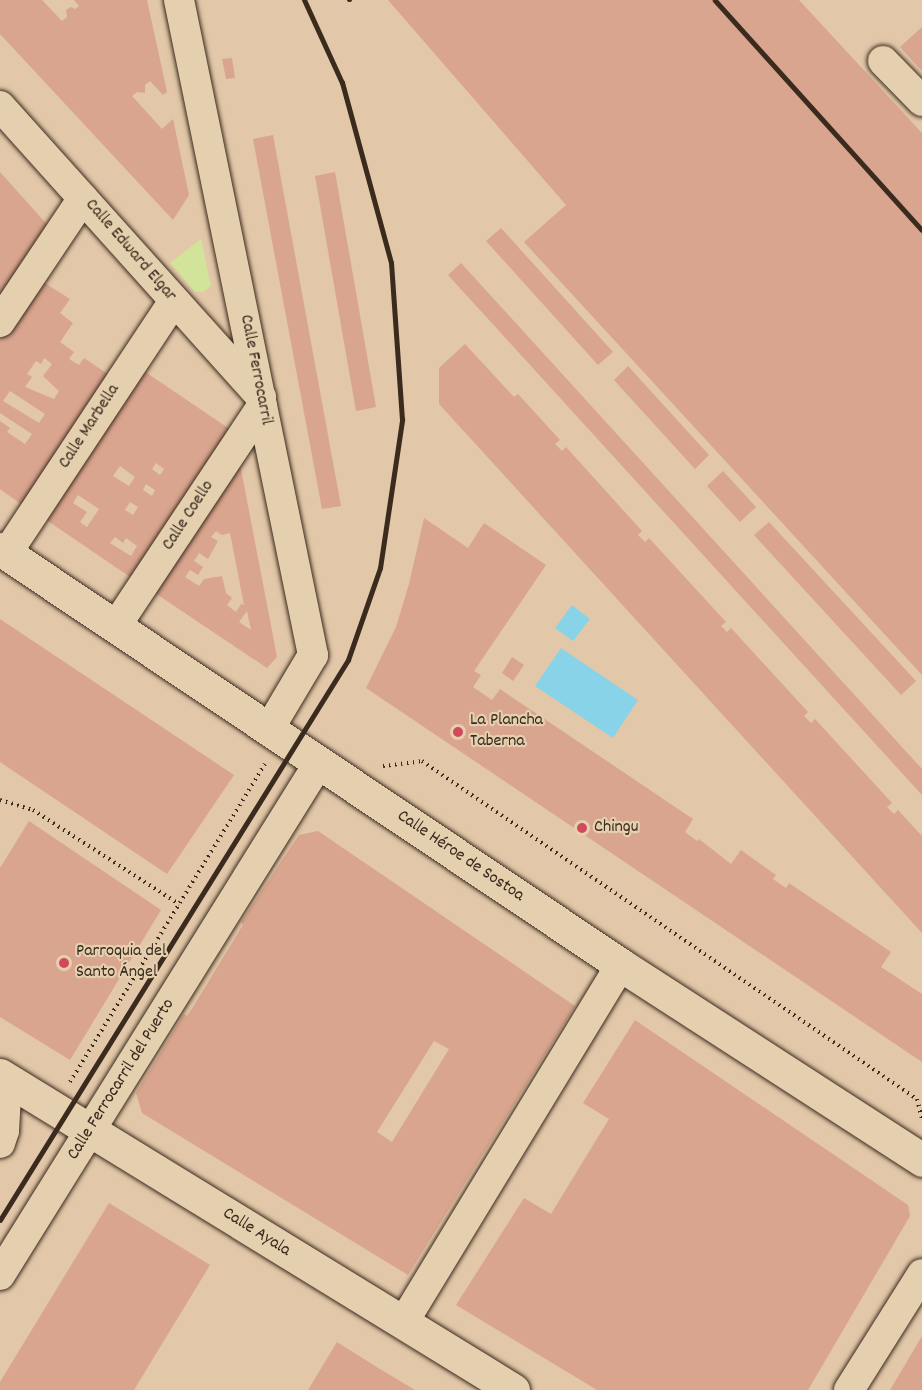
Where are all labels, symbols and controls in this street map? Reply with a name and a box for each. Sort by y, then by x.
street label: Calle Edward Elgar [79,195,181,307]
street label: Calle Ferrocarril [234,313,276,427]
street label: Calle Marbella [55,381,125,473]
street label: Calle Coello [158,477,220,555]
place label: La Plancha Taberna [470,711,543,754]
marker: La Plancha Taberna [451,725,465,739]
street label: Calle Héroe de Sostoa [392,806,528,908]
place label: Chingu [594,817,638,839]
marker: Chingu [575,821,589,835]
place label: Parroquia del Santo Ángel [76,942,166,984]
marker: Parroquia del Santo Ángel [57,956,71,970]
street label: Calle Ferrocarril del Puerto [64,995,180,1165]
street label: Calle Ayala [218,1204,294,1262]

